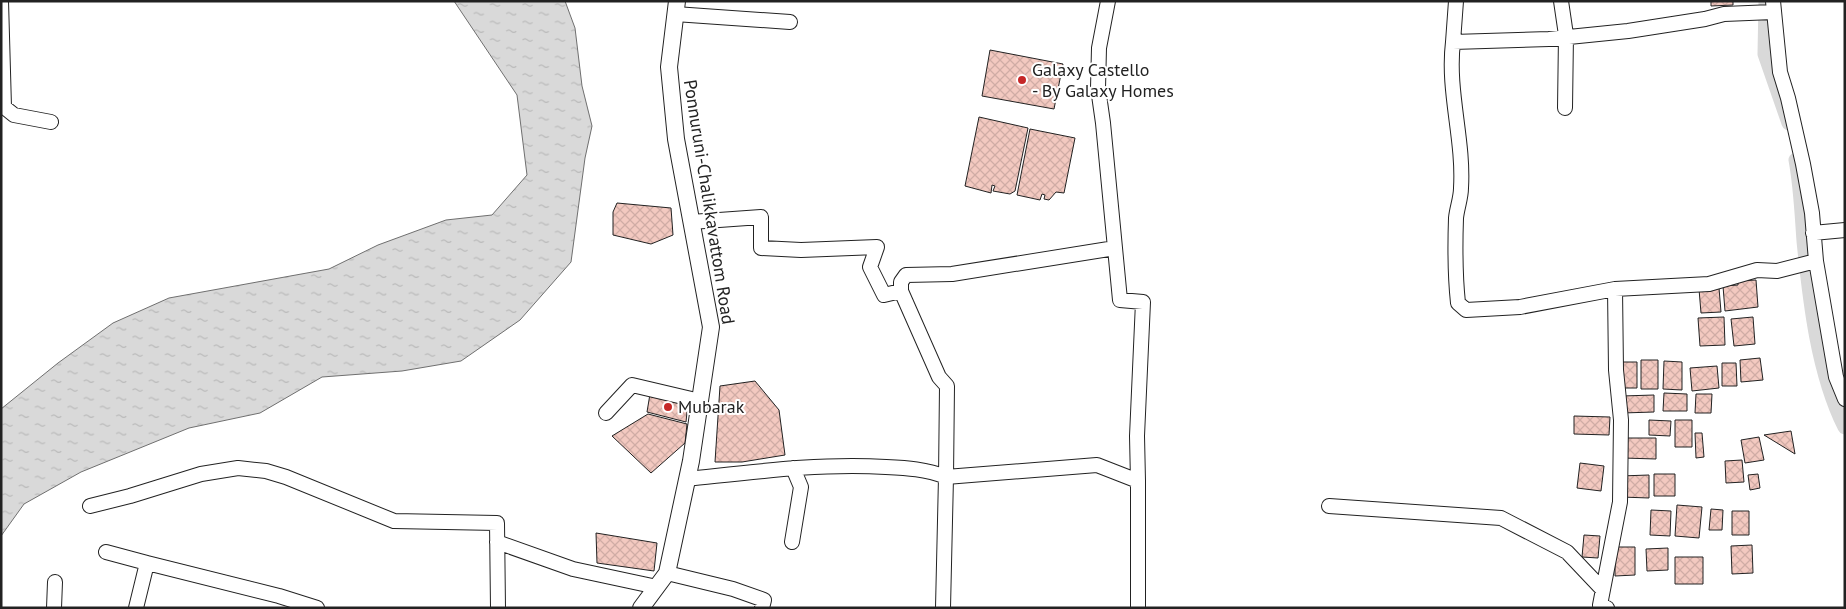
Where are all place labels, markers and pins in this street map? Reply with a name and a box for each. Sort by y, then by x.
place label: Galaxy Castello - By Galaxy Homes [1032,58,1174,102]
marker: Galaxy Castello - By Galaxy Homes [1016,74,1028,86]
place label: Mubarak [678,395,745,418]
marker: Mubarak [662,401,674,413]

